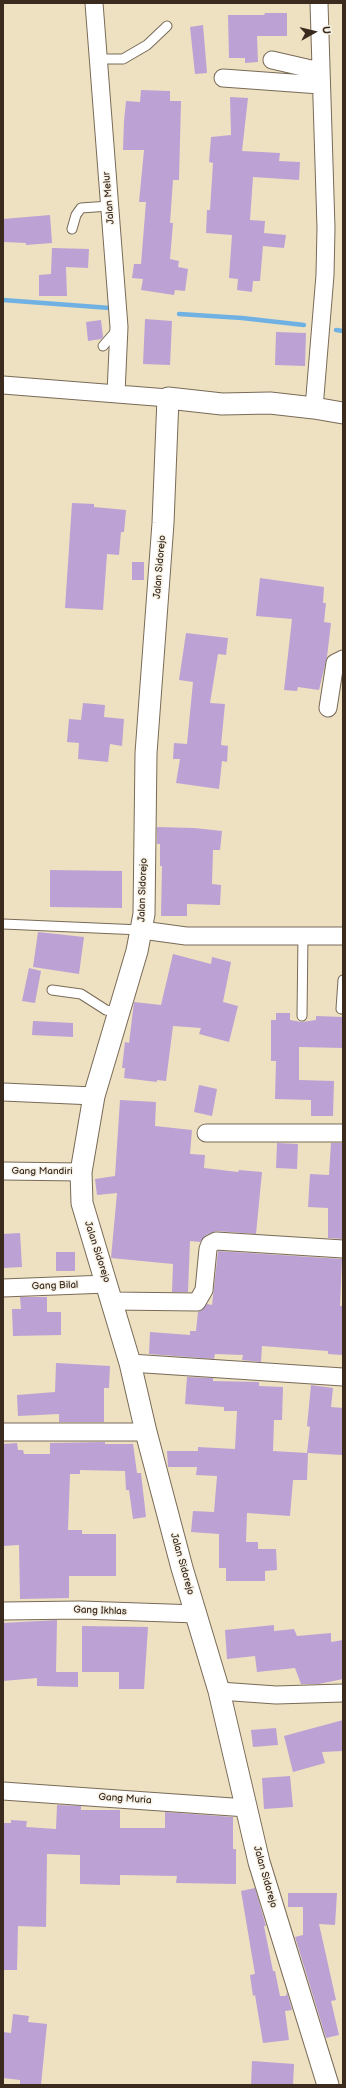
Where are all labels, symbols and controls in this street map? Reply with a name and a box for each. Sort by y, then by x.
north arrow [294,12,334,52]
text: U [319,25,333,35]
street label: Jalan Melur [101,171,117,225]
street label: Jalan Sidorejo [151,535,169,599]
street label: Jalan Sidorejo [136,858,150,922]
street label: Gang Mandiri [11,1165,73,1177]
street label: Jalan Sidorejo [81,1220,113,1284]
street label: Gang Bilal [32,1279,78,1293]
street label: Jalan Sidorejo [167,1532,197,1596]
street label: Gang Ikhlas [73,1604,127,1618]
street label: Gang Muria [98,1791,152,1807]
street label: Jalan Sidorejo [250,1845,280,1909]

